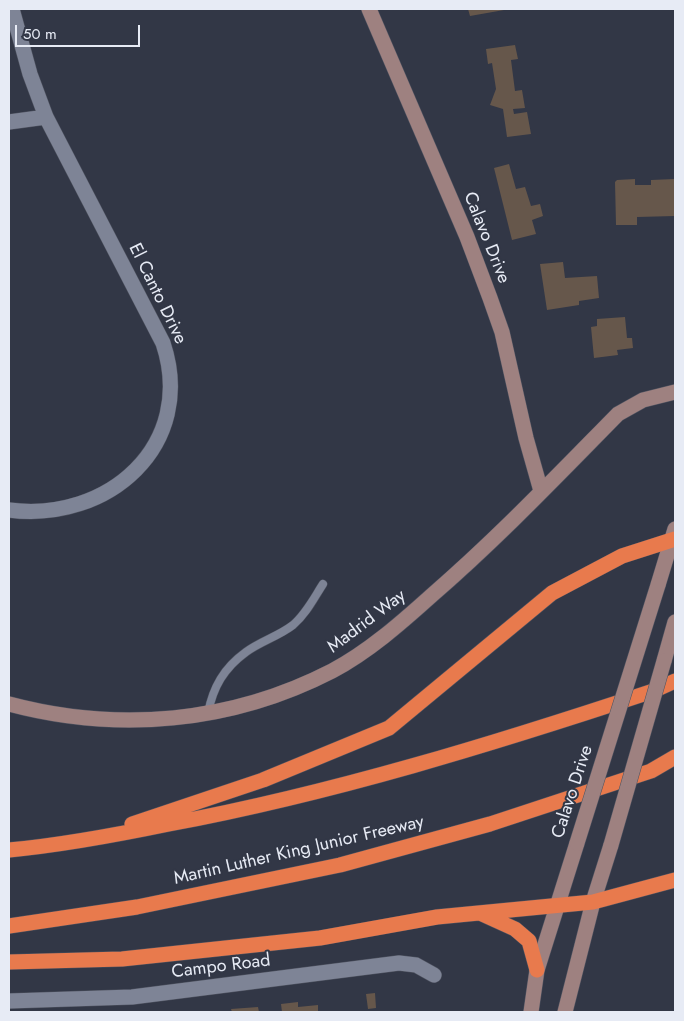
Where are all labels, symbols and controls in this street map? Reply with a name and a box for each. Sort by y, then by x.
scale bar [18,15,142,47]
text: 50 m [23,23,57,45]
street label: Calavo Drive [458,189,514,287]
street label: El Canto Drive [123,240,191,348]
street label: Madrid Way [324,586,410,658]
street label: Calavo Drive [548,743,598,841]
street label: Martin Luther King Junior Freeway [172,812,426,890]
street label: Campo Road [170,950,272,984]

